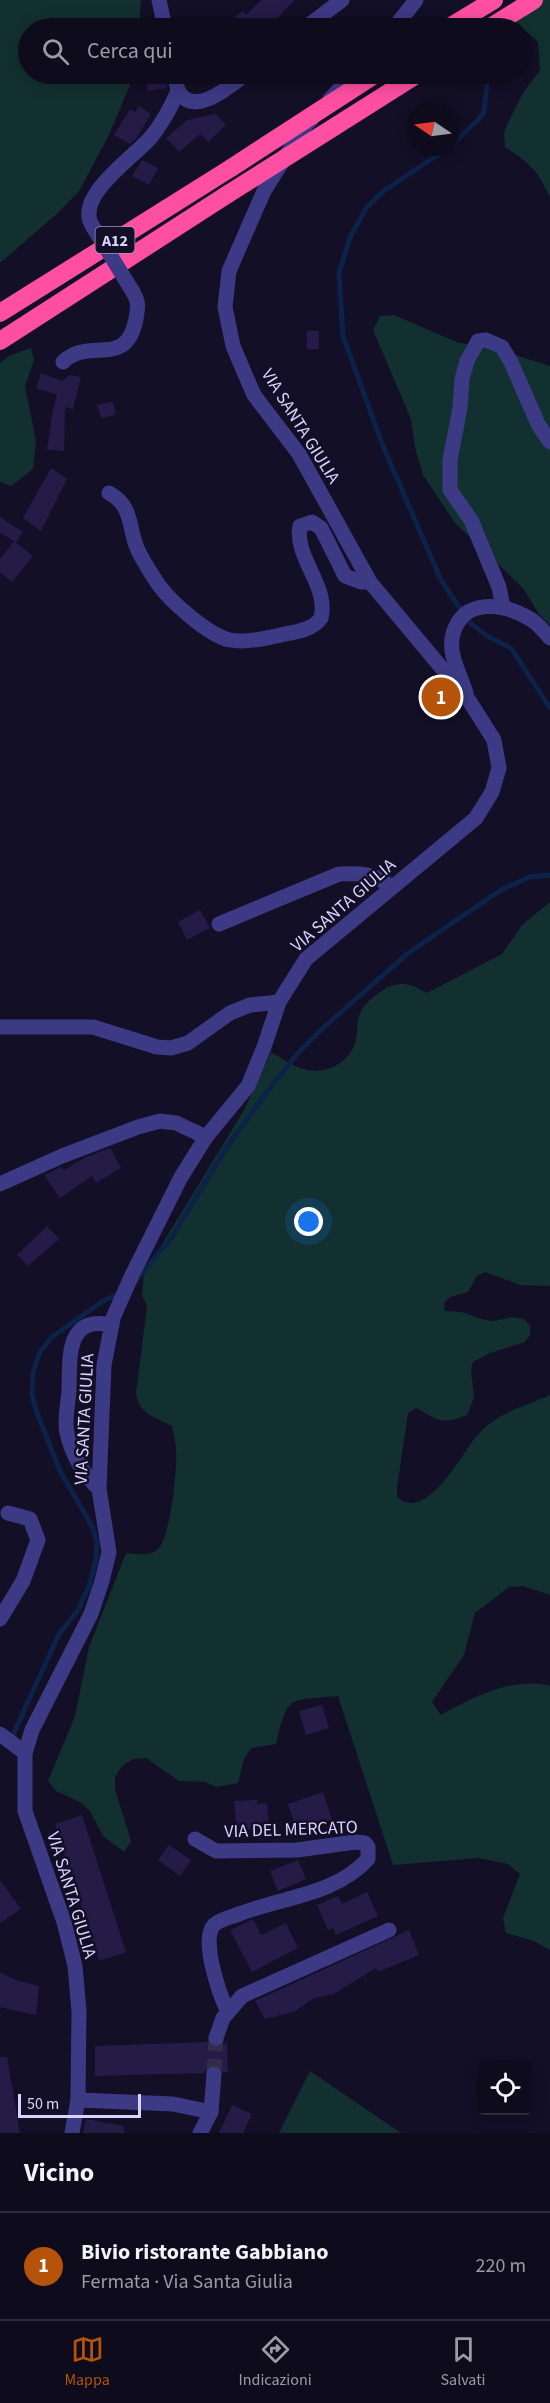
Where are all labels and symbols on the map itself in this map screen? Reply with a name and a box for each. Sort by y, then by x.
north arrow [406,102,460,156]
road number: A12 [96,227,134,253]
street label: VIA SANTA GIULIA [255,364,346,489]
pin: 1 [422,674,460,720]
street label: VIA SANTA GIULIA [286,853,401,958]
your location [294,1207,323,1236]
street label: VIA SANTA GIULIA [69,1353,100,1485]
street label: VIA DEL MERCATO [224,1815,358,1844]
street label: VIA SANTA GIULIA [40,1829,103,1962]
scale bar [18,2091,141,2118]

